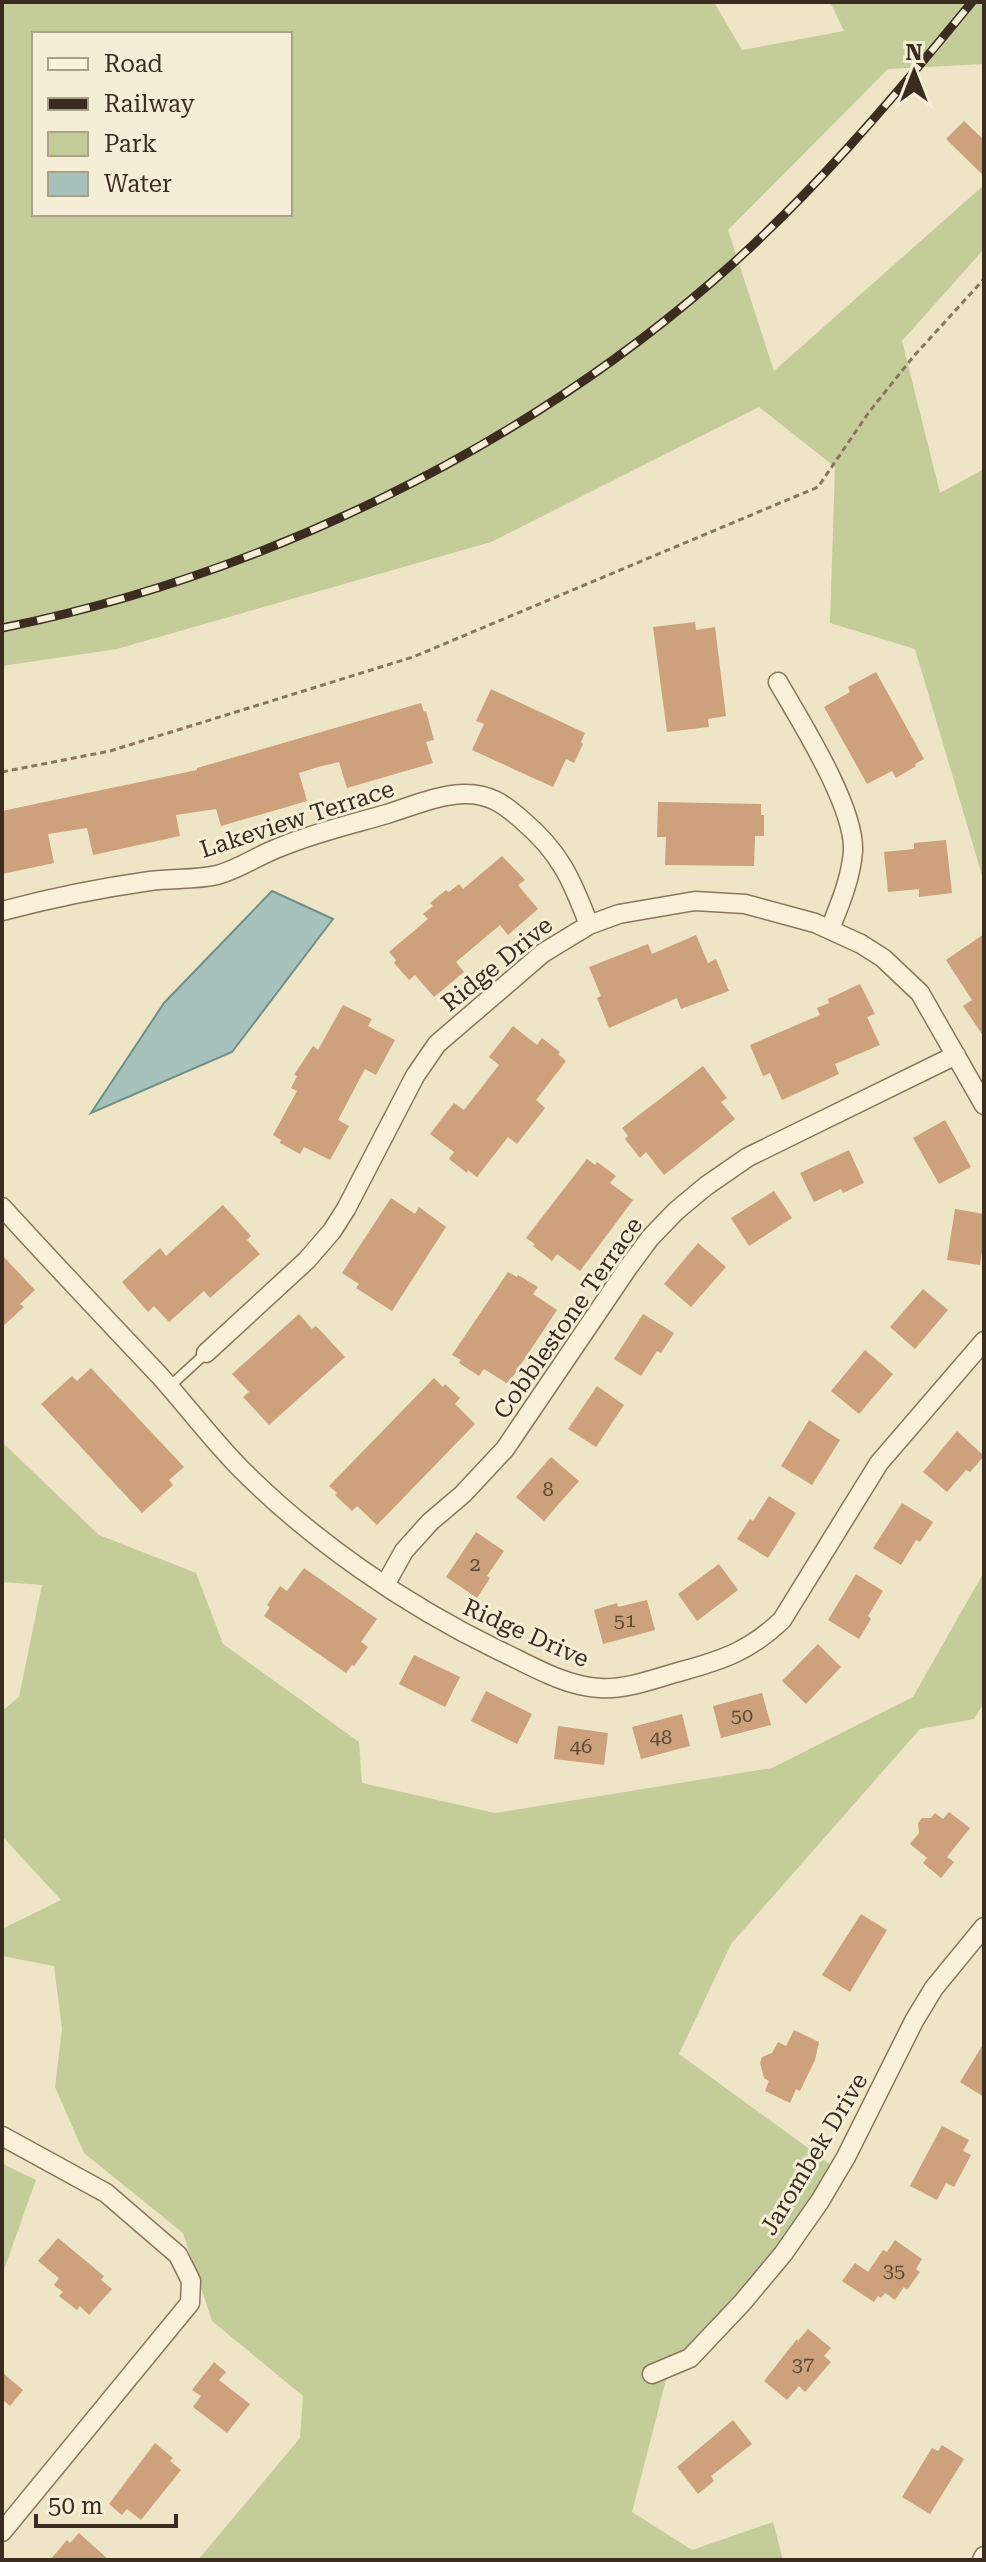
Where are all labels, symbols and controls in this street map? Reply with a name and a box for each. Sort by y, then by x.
legend [32,32,292,216]
north arrow [874,32,954,112]
text: N [906,40,923,65]
text: Road [104,50,163,78]
text: Railway [104,90,195,118]
text: Park [104,130,157,158]
text: Water [104,170,172,198]
street label: Lakeview Terrace [196,774,398,864]
street label: Ridge Drive [436,911,558,1017]
street label: Cobblestone Terrace [488,1212,648,1424]
house number: 8 [542,1477,554,1501]
house number: 2 [469,1552,481,1576]
street label: Ridge Drive [459,1593,593,1673]
house number: 51 [614,1608,636,1632]
house number: 50 [731,1703,753,1727]
house number: 48 [650,1725,672,1749]
house number: 46 [570,1734,592,1758]
street label: Jarombek Drive [755,2068,873,2240]
house number: 35 [883,2258,905,2282]
house number: 37 [792,2352,814,2376]
scale bar [36,2478,176,2528]
text: 50 m [48,2492,103,2520]

